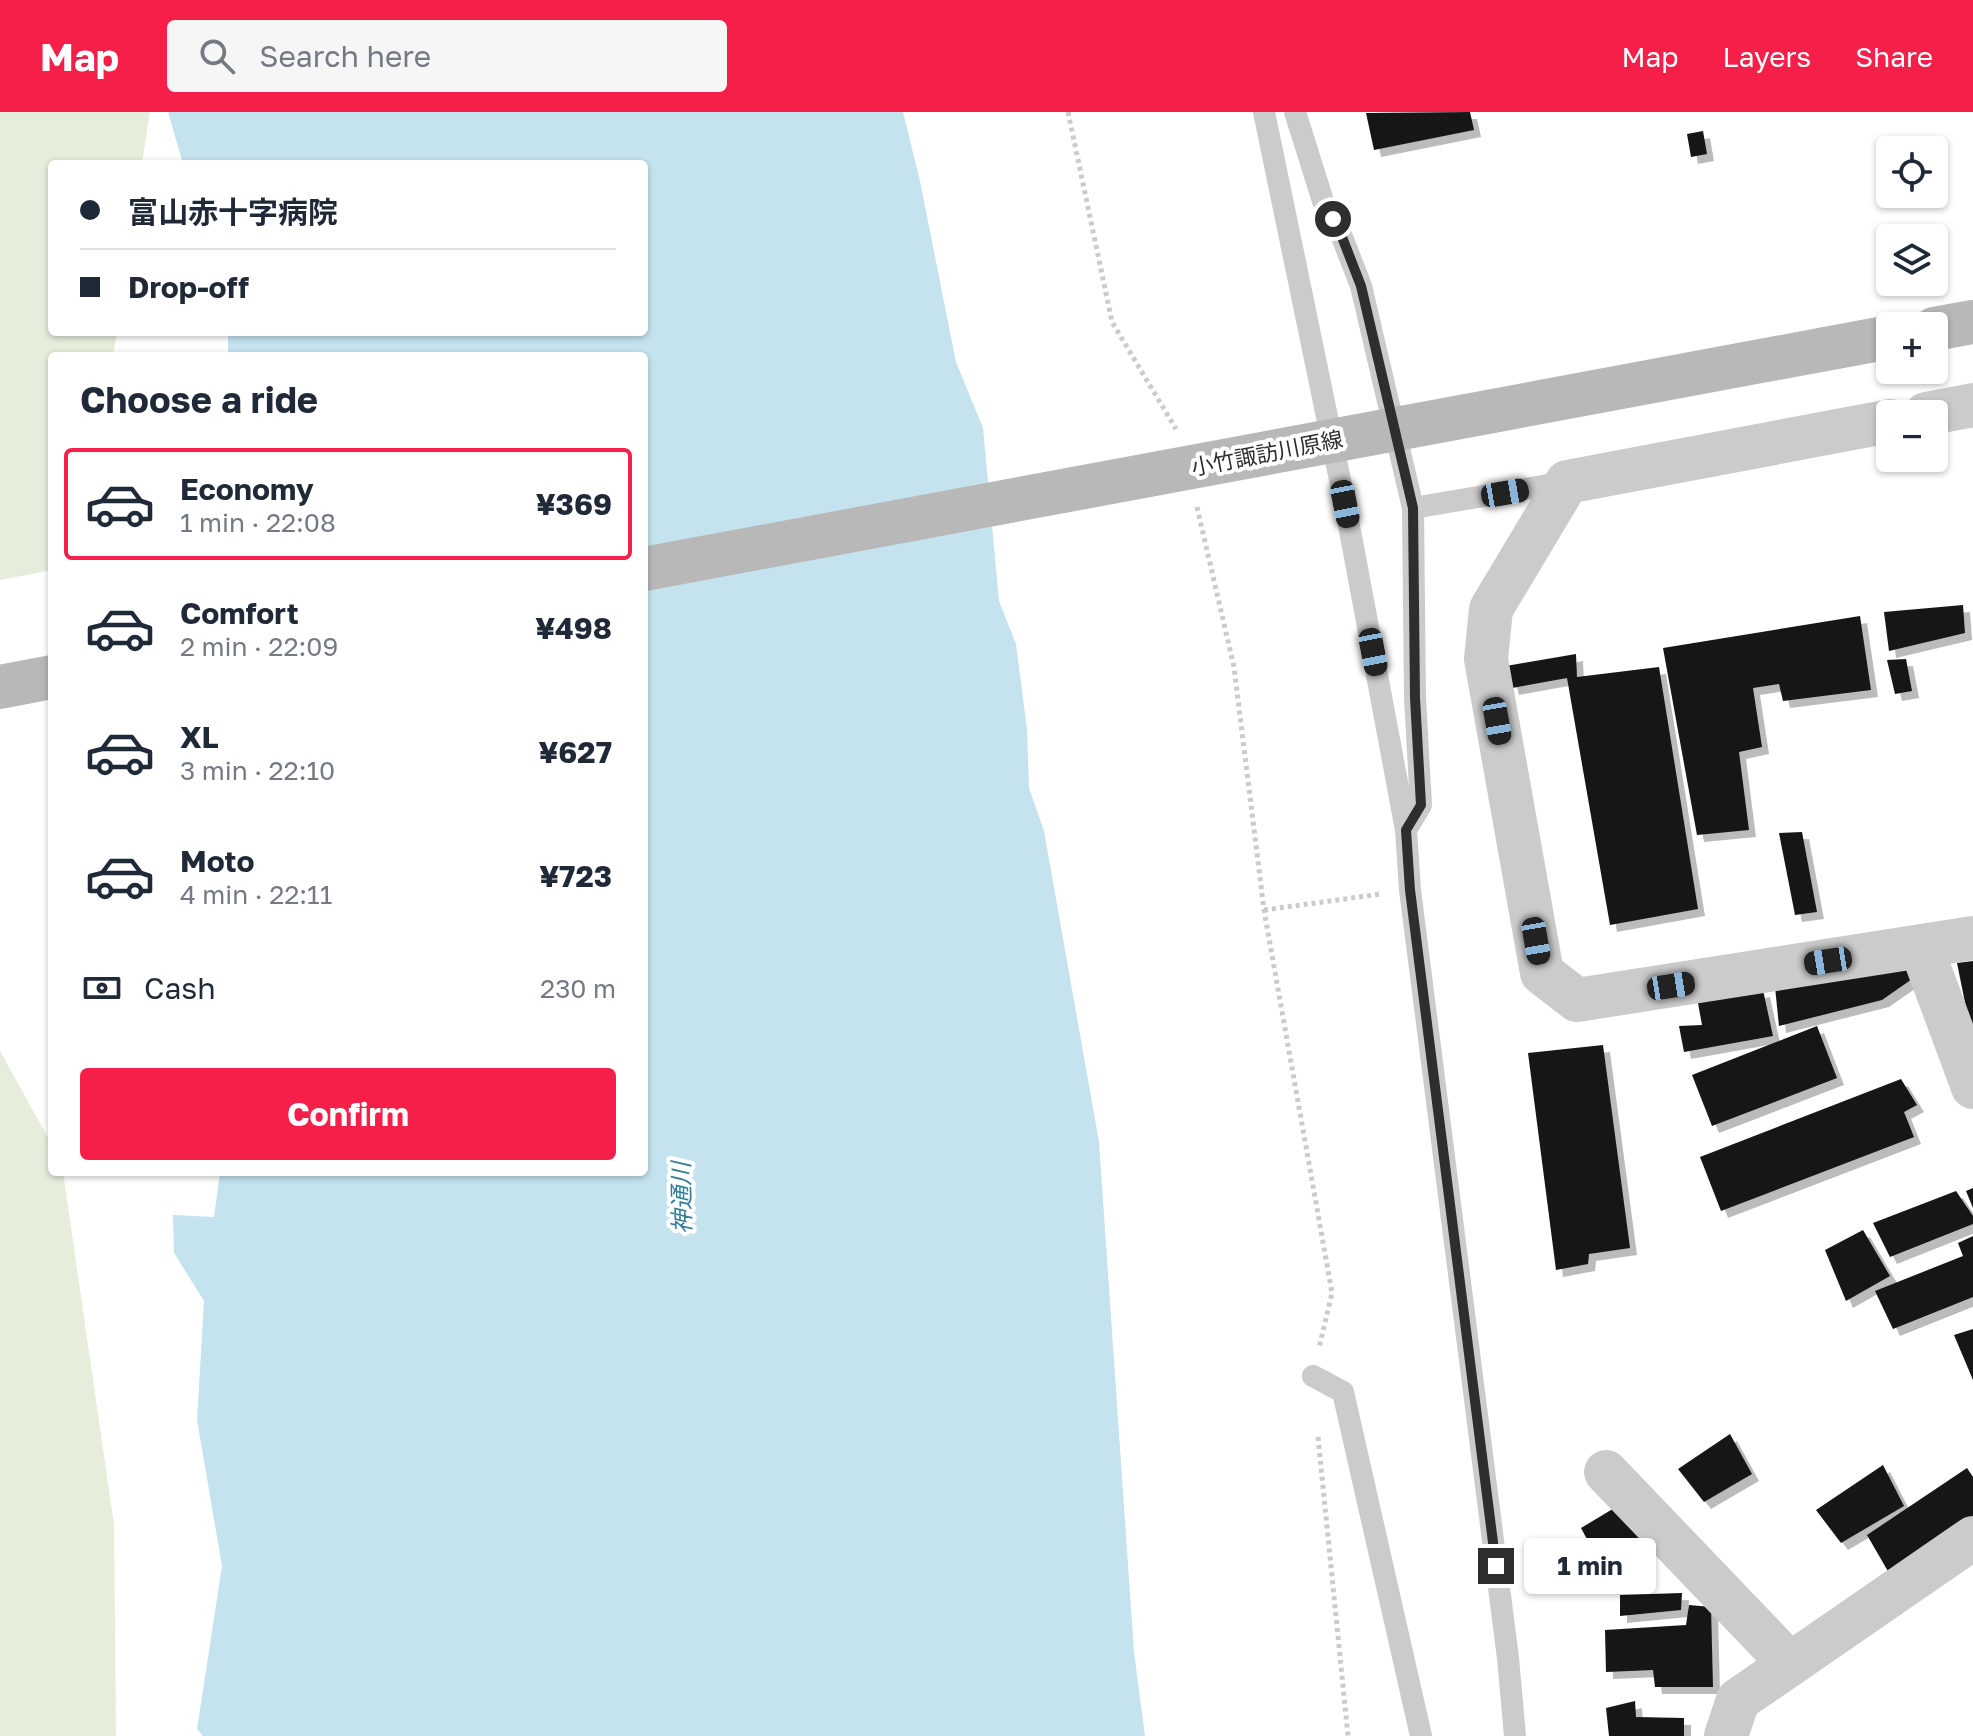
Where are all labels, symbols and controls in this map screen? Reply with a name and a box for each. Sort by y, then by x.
search box [167,20,727,92]
text: Map [40,34,119,79]
icon: search [195,34,239,78]
text: Search here [259,38,431,74]
text: Map [1621,40,1679,73]
text: Layers [1723,40,1811,73]
text: Share [1855,40,1933,73]
map controls [1876,136,1948,472]
button: locate [1876,136,1948,208]
text: 富山赤十字病院 [128,194,338,230]
route start [1315,201,1351,237]
button: layers [1876,224,1948,296]
text: Drop-off [128,269,249,305]
button: + [1876,312,1948,384]
text: Choose a ride [80,378,318,421]
button: − [1876,400,1948,472]
street label: 小竹諏訪川原線 [1189,425,1345,480]
icon: car [84,468,156,540]
text: Economy [180,471,314,507]
car [1479,477,1531,509]
car [1329,478,1361,530]
text: ¥369 [536,486,612,522]
text: 1 min · 22:08 [180,507,336,538]
icon: car [84,592,156,664]
text: Comfort [180,595,299,631]
text: ¥498 [535,610,612,646]
car [1357,626,1389,678]
text: 2 min · 22:09 [180,631,338,662]
car [1481,695,1513,747]
icon: car [84,716,156,788]
text: XL [180,719,219,755]
text: ¥627 [539,734,612,770]
text: 3 min · 22:10 [180,755,335,786]
icon: car [84,840,156,912]
text: Moto [180,843,255,879]
text: ¥723 [539,858,612,894]
text: 4 min · 22:11 [180,879,332,910]
car [1520,915,1552,967]
car [1802,945,1854,977]
icon: cash [80,966,124,1010]
text: Cash [144,970,216,1006]
car [1645,970,1697,1002]
text: 230 m [540,973,616,1004]
button: Confirm [80,1068,616,1160]
water label: 神通川 [665,1159,696,1234]
callout: 1 min [1524,1538,1656,1594]
route end [1478,1548,1514,1584]
text: 1 min [1557,1550,1623,1581]

